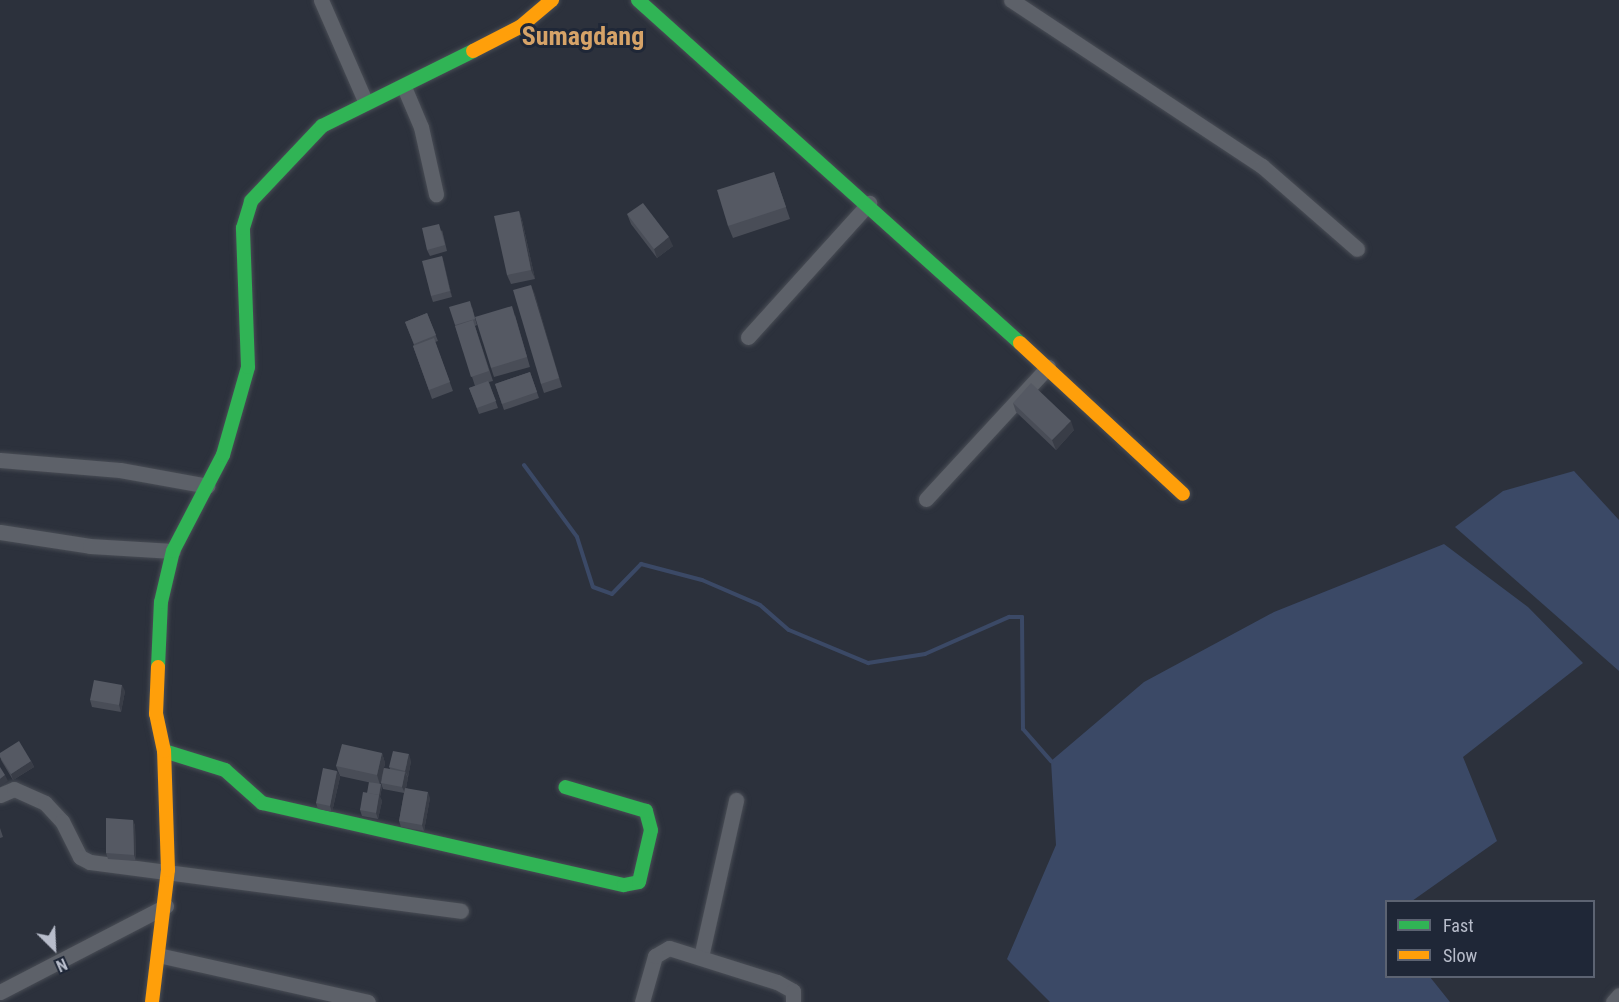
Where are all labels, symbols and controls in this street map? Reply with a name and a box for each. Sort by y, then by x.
district label: Sumagdang [522,21,644,53]
legend [1385,900,1595,978]
text: Fast [1443,915,1474,936]
north arrow [24,918,84,978]
text: Slow [1443,945,1477,966]
text: N [53,954,70,976]

